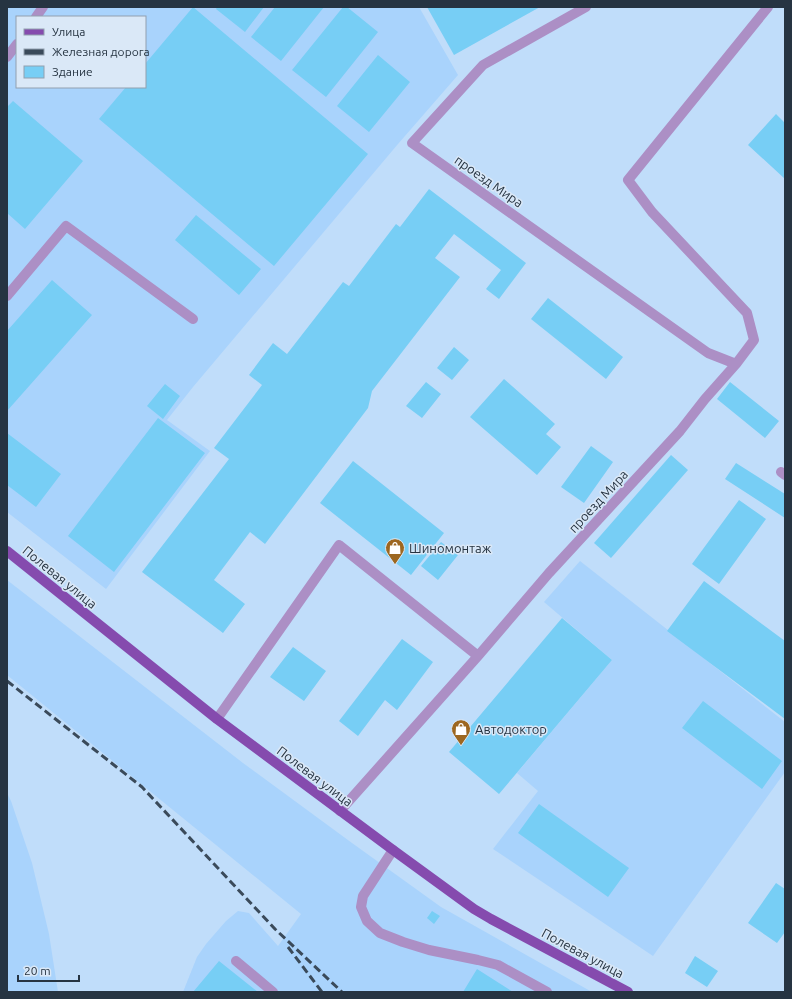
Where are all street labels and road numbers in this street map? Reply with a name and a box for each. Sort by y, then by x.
street label: проезд Мира [452,152,526,210]
street label: проезд Мира [566,467,630,535]
street label: Полевая улица [20,543,100,611]
street label: Полевая улица [275,743,355,809]
street label: Полевая улица [540,926,626,980]

